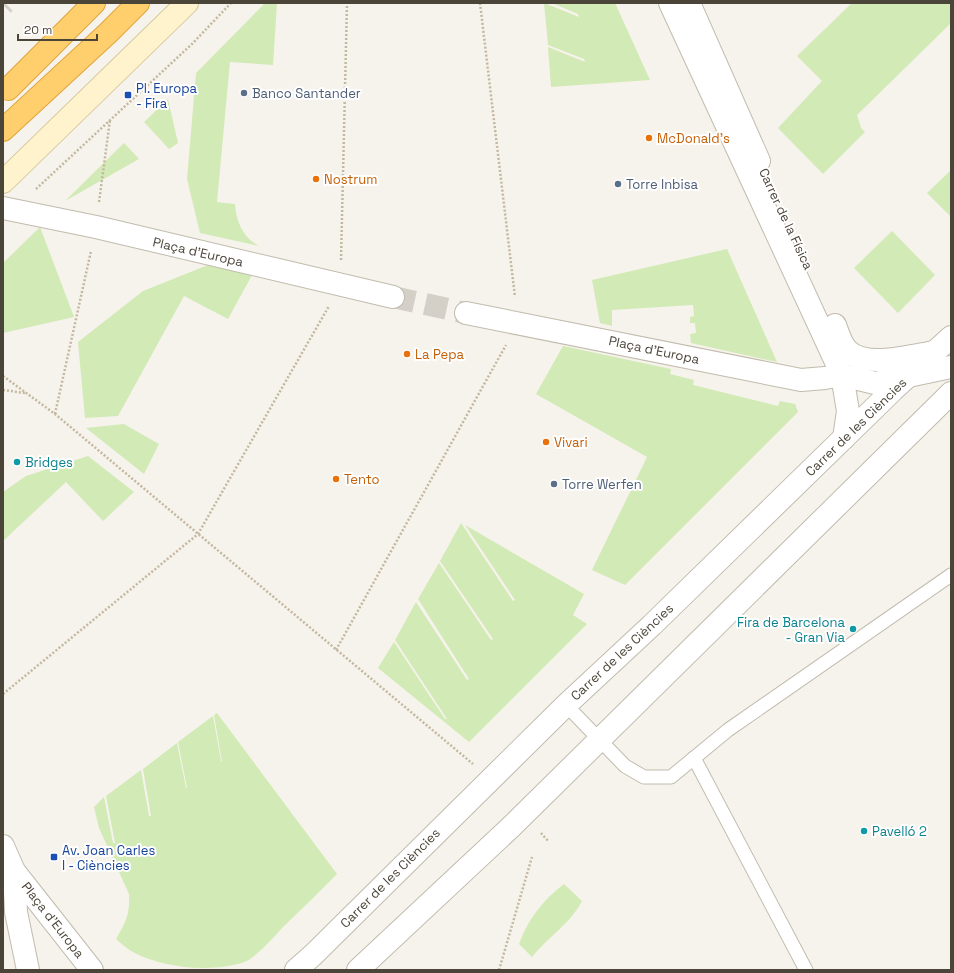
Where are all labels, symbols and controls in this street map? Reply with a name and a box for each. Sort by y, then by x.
scale bar [18,16,97,42]
text: 20 m [24,22,52,38]
place label: Pl. Europa - Fira [136,80,198,112]
place label: Banco Santander [252,85,361,102]
marker: Banco Santander [239,88,249,98]
marker: Pl. Europa - Fira [123,90,133,100]
place label: McDonald's [657,130,730,147]
marker: McDonald's [644,133,654,143]
street label: Carrer de la Física [755,165,817,273]
place label: Nostrum [324,171,377,188]
marker: Nostrum [311,174,321,184]
place label: Torre Inbisa [626,176,698,193]
marker: Torre Inbisa [613,179,623,189]
street label: Plaça d'Europa [151,233,245,271]
street label: Plaça d'Europa [607,332,701,368]
place label: La Pepa [415,346,465,363]
marker: La Pepa [402,349,412,359]
street label: Carrer de les Ciències [802,374,910,480]
place label: Vivari [554,434,588,451]
marker: Vivari [541,437,551,447]
place label: Bridges [25,454,73,471]
marker: Bridges [12,457,22,467]
place label: Tento [344,471,380,488]
marker: Tento [331,474,341,484]
place label: Torre Werfen [562,476,642,493]
marker: Torre Werfen [549,479,559,489]
street label: Carrer de les Ciències [567,600,677,704]
place label: Fira de Barcelona - Gran Via [737,614,846,646]
marker: Fira de Barcelona - Gran Via [848,624,858,634]
place label: Pavelló 2 [872,823,927,840]
street label: Carrer de les Ciències [336,824,444,932]
marker: Pavelló 2 [859,826,869,836]
place label: Av. Joan Carles I - Ciències [62,842,155,874]
marker: Av. Joan Carles I - Ciències [49,852,59,862]
street label: Plaça d'Europa [18,878,88,962]

